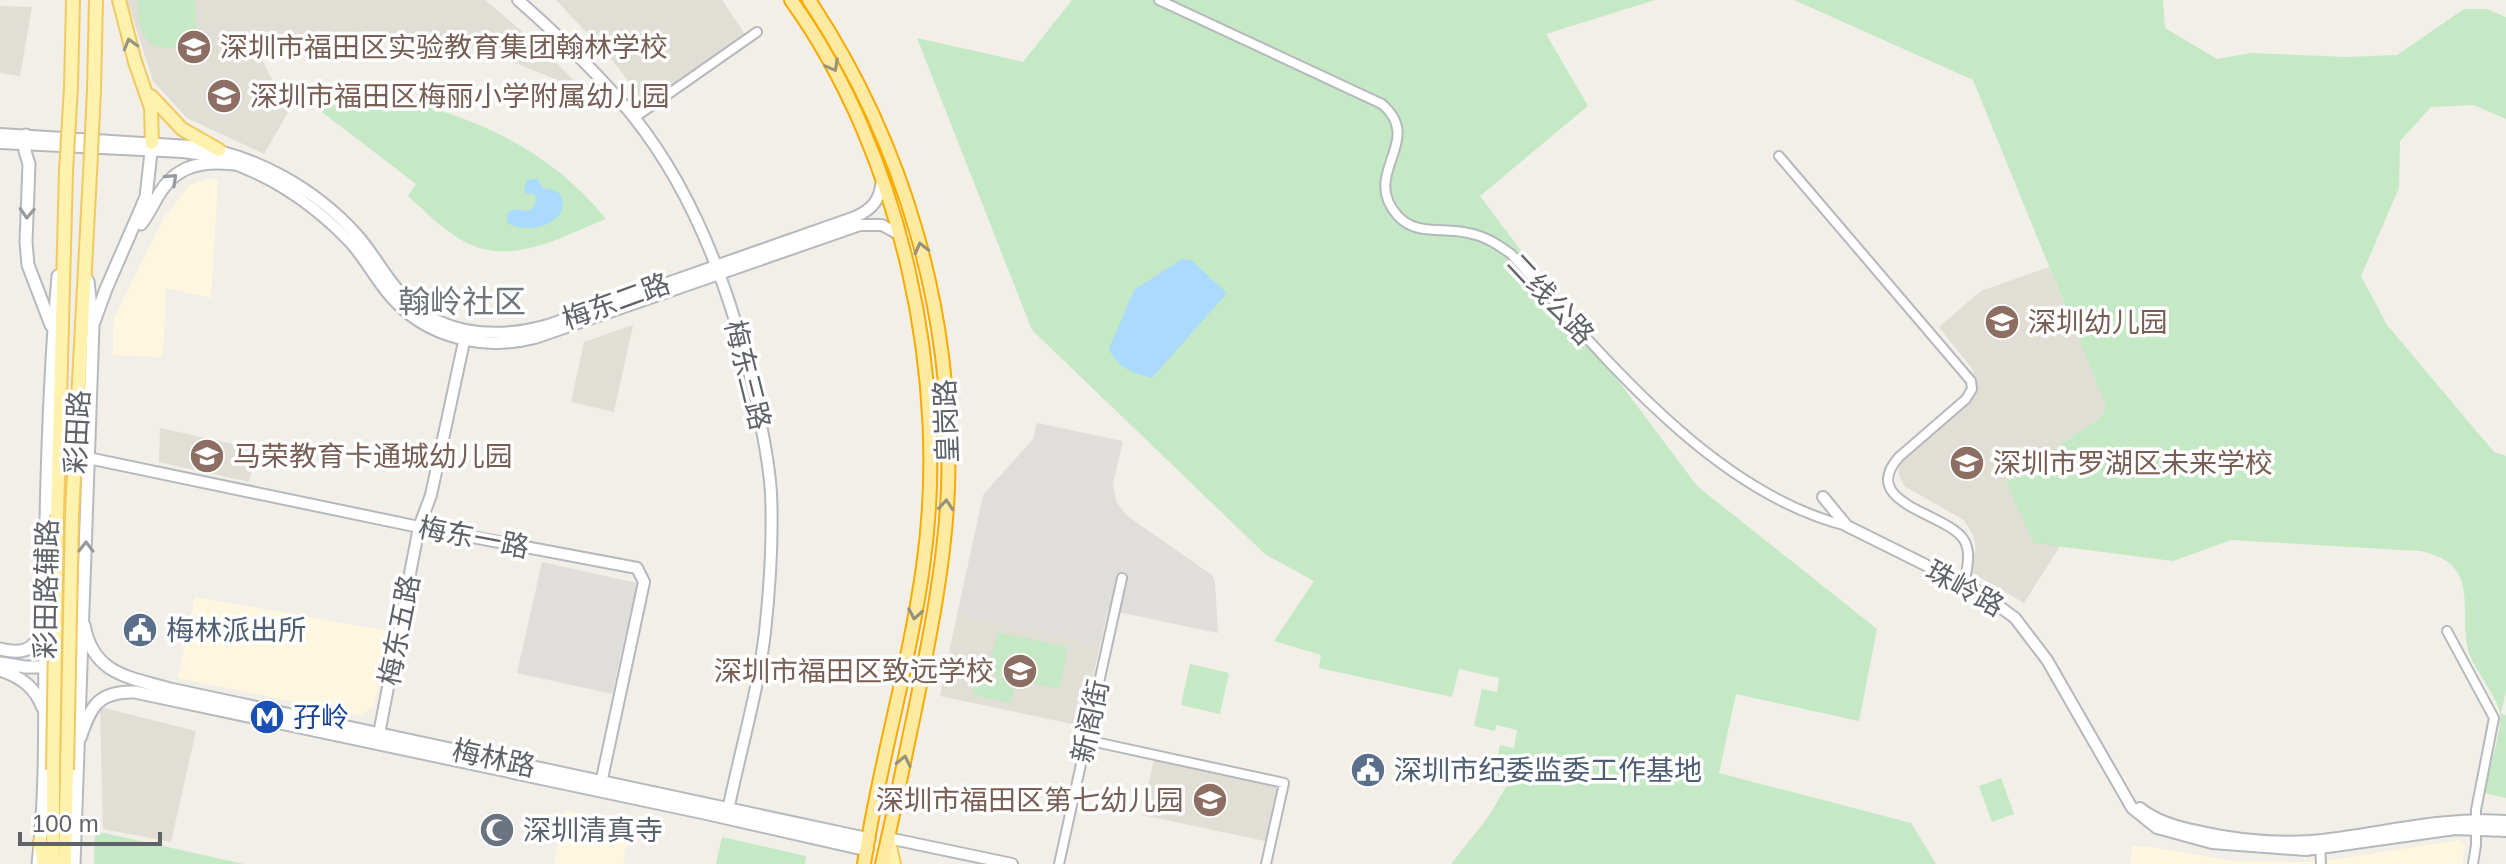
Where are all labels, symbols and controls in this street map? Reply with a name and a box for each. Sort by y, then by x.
school or university icon: 深圳市福田区实验教育集团翰林学校 [175,28,213,66]
place label: 深圳市福田区实验教育集团翰林学校 [220,32,668,63]
one-way arrow [123,38,139,52]
one-way arrow [823,58,838,72]
school or university icon: 深圳市福田区梅丽小学附属幼儿园 [205,77,243,115]
place label: 深圳市福田区梅丽小学附属幼儿园 [250,81,670,112]
one-way arrow [163,175,178,189]
one-way arrow [19,207,36,220]
one-way arrow [914,241,931,255]
street label: 二线公路 [1501,248,1600,351]
street label: 梅东二路 [558,268,674,335]
district label: 翰岭社区 [398,284,526,320]
school or university icon: 深圳幼儿园 [1983,303,2021,341]
place label: 深圳幼儿园 [2028,307,2168,338]
street label: 梅东三路 [719,317,776,433]
street label: 皇岗路 [930,378,963,464]
street label: 彩田路 [60,389,95,475]
school or university icon: 马荣教育卡通城幼儿园 [188,437,226,475]
place label: 马荣教育卡通城幼儿园 [233,441,513,472]
school or university icon: 深圳市罗湖区未来学校 [1948,444,1986,482]
place label: 深圳市罗湖区未来学校 [1993,448,2273,479]
one-way arrow [937,498,954,511]
street label: 梅东一路 [416,512,532,563]
street label: 彩田路辅路 [30,519,63,659]
one-way arrow [77,540,94,553]
street label: 珠岭路 [1921,555,2009,622]
street label: 梅东五路 [374,572,425,688]
one-way arrow [908,607,925,621]
public building icon: 梅林派出所 [121,611,159,649]
place label: 梅林派出所 [166,615,306,646]
school or university icon: 深圳市福田区致远学校 [1001,652,1039,690]
place label: 深圳市福田区致远学校 [714,656,994,687]
street label: 新阁街 [1067,677,1114,765]
metro station icon: 孖岭 [248,698,286,736]
place label: 孖岭 [293,702,349,733]
street label: 梅林路 [450,735,538,782]
public building icon: 深圳市纪委监委工作基地 [1349,751,1387,789]
one-way arrow [895,755,912,769]
place label: 深圳市纪委监委工作基地 [1394,755,1702,786]
school or university icon: 深圳市福田区第七幼儿园 [1191,781,1229,819]
place label: 深圳市福田区第七幼儿园 [876,785,1184,816]
scale bar [20,796,160,846]
text: 100 m [32,810,99,837]
mosque icon: 深圳清真寺 [478,811,516,849]
place label: 深圳清真寺 [523,815,663,846]

